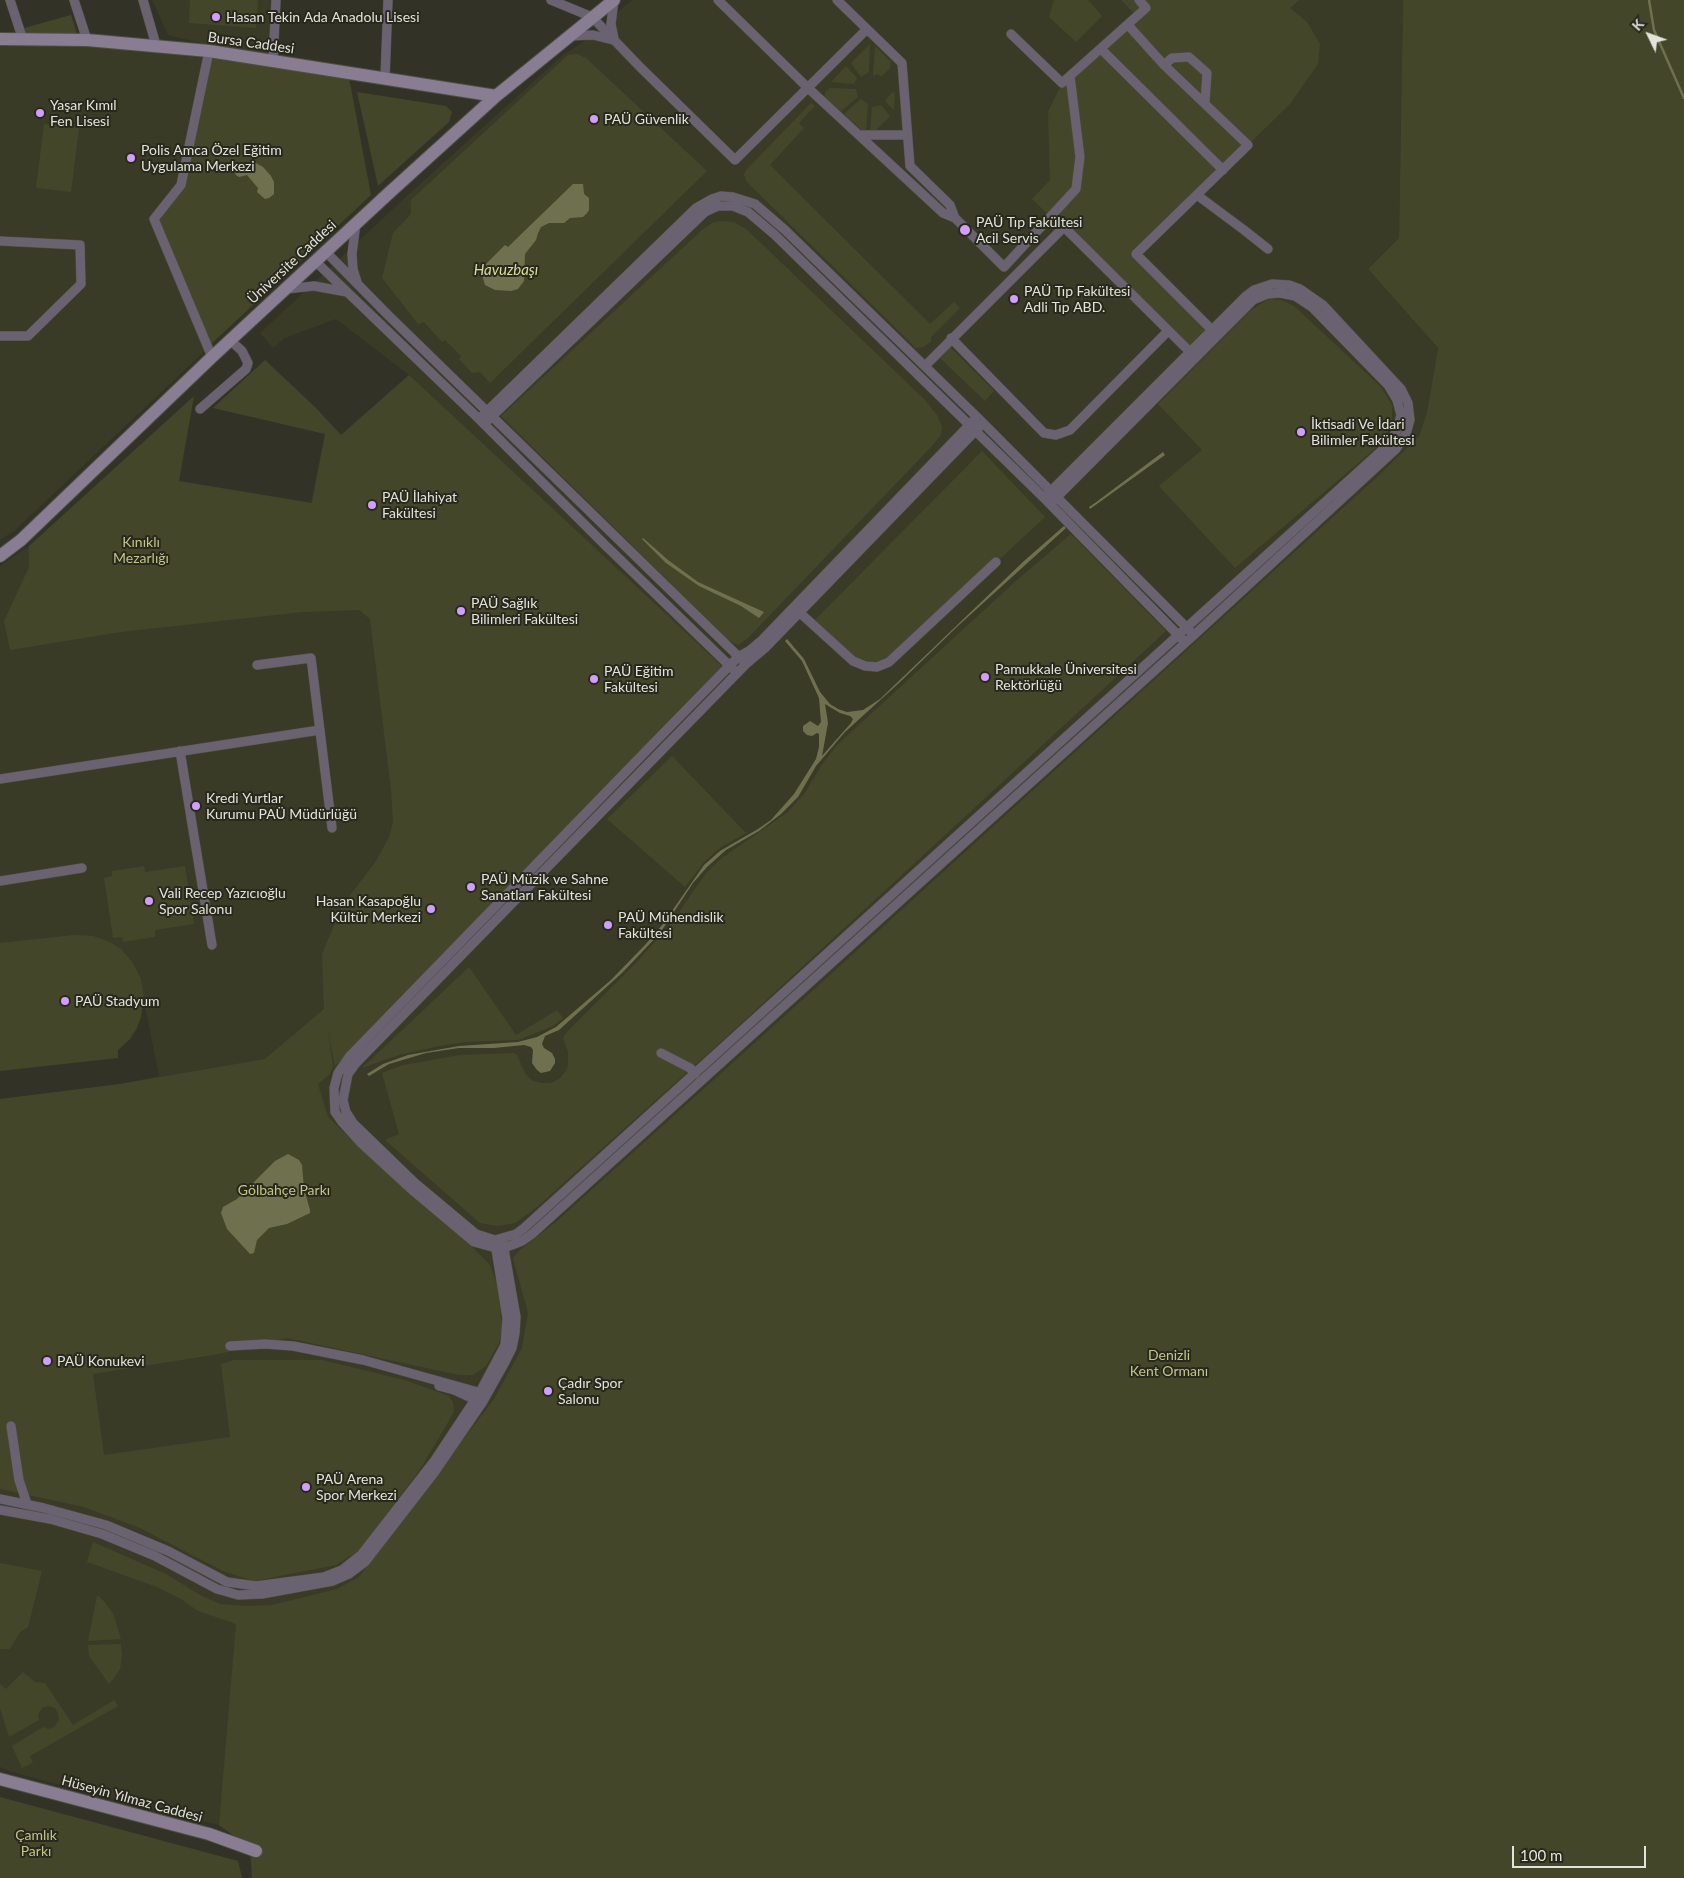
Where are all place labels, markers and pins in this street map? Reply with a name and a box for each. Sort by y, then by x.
place label: Hasan Tekin Ada Anadolu Lisesi [226,9,419,25]
marker: Hasan Tekin Ada Anadolu Lisesi [210,11,222,23]
place label: Yaşar Kımıl Fen Lisesi [50,97,117,130]
marker: Yaşar Kımıl Fen Lisesi [34,107,46,119]
place label: PAÜ Güvenlik [604,111,689,127]
marker: PAÜ Güvenlik [588,113,600,125]
place label: Polis Amca Özel Eğitim Uygulama Merkezi [141,142,282,174]
marker: Polis Amca Özel Eğitim Uygulama Merkezi [125,152,137,164]
place label: PAÜ Tıp Fakültesi Acil Servis [976,214,1082,246]
marker: PAÜ Tıp Fakültesi Acil Servis [958,223,972,237]
place label: PAÜ Tıp Fakültesi Adli Tıp ABD. [1024,283,1130,316]
marker: PAÜ Tıp Fakültesi Adli Tıp ABD. [1008,293,1020,305]
place label: İktisadi Ve İdari Bilimler Fakültesi [1311,416,1415,448]
marker: İktisadi Ve İdari Bilimler Fakültesi [1295,426,1307,438]
place label: PAÜ İlahiyat Fakültesi [382,489,457,522]
marker: PAÜ İlahiyat Fakültesi [366,499,378,511]
place label: PAÜ Sağlık Bilimleri Fakültesi [471,595,578,628]
marker: PAÜ Sağlık Bilimleri Fakültesi [455,605,467,617]
place label: Pamukkale Üniversitesi Rektörlüğü [995,661,1137,694]
place label: PAÜ Eğitim Fakültesi [604,663,673,696]
marker: Pamukkale Üniversitesi Rektörlüğü [979,671,991,683]
marker: PAÜ Eğitim Fakültesi [588,673,600,685]
place label: Kredi Yurtlar Kurumu PAÜ Müdürlüğü [206,790,357,822]
marker: Kredi Yurtlar Kurumu PAÜ Müdürlüğü [190,800,202,812]
place label: PAÜ Müzik ve Sahne Sanatları Fakültesi [481,871,608,904]
marker: PAÜ Müzik ve Sahne Sanatları Fakültesi [465,881,477,893]
place label: Vali Recep Yazıcıoğlu Spor Salonu [159,885,286,918]
place label: Hasan Kasapoğlu Kültür Merkezi [316,893,421,926]
marker: Vali Recep Yazıcıoğlu Spor Salonu [143,895,155,907]
marker: Hasan Kasapoğlu Kültür Merkezi [425,903,437,915]
place label: PAÜ Mühendislik Fakültesi [618,909,724,942]
marker: PAÜ Mühendislik Fakültesi [602,919,614,931]
place label: PAÜ Stadyum [75,993,159,1009]
marker: PAÜ Stadyum [59,995,71,1007]
place label: PAÜ Konukevi [57,1353,145,1369]
marker: PAÜ Konukevi [41,1355,53,1367]
place label: Çadır Spor Salonu [558,1375,623,1408]
marker: Çadır Spor Salonu [542,1385,554,1397]
place label: PAÜ Arena Spor Merkezi [316,1471,397,1504]
marker: PAÜ Arena Spor Merkezi [300,1481,312,1493]

